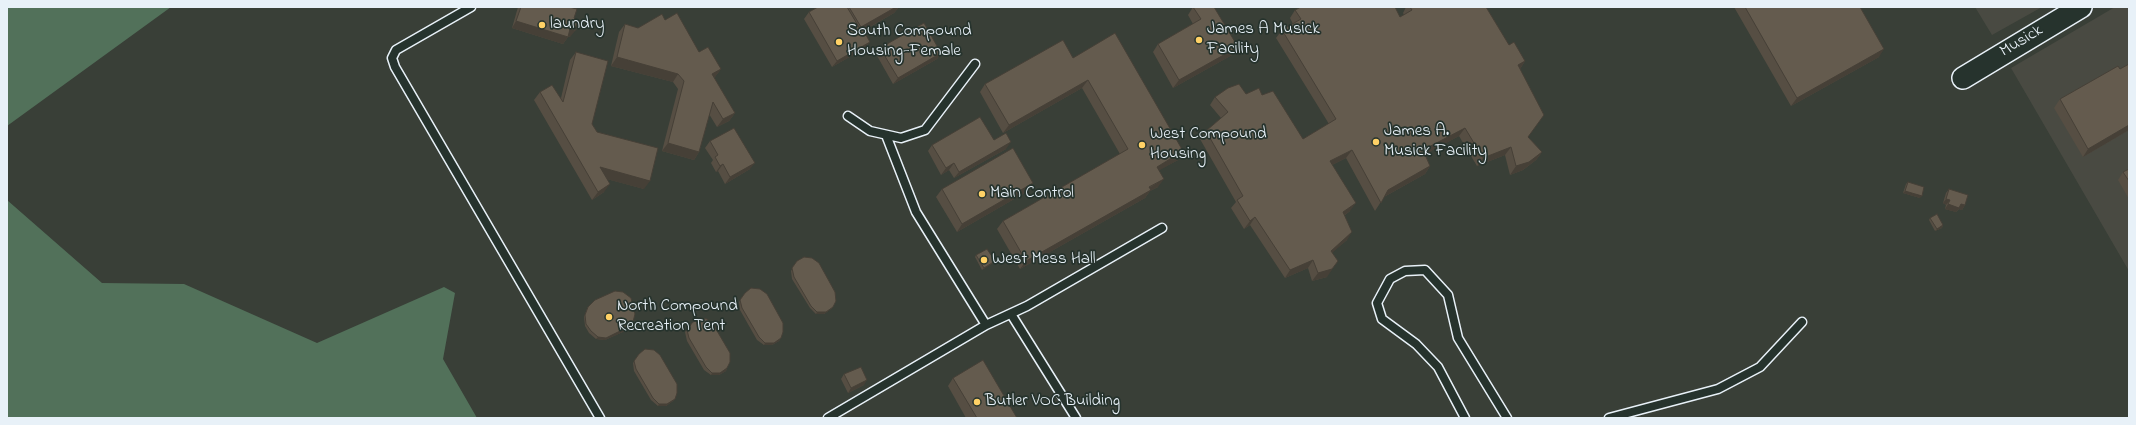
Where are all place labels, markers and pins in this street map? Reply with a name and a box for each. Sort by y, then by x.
place label: laundry [550,15,604,35]
marker: laundry [537,20,547,30]
place label: James A Musick Facility [1207,20,1320,60]
place label: South Compound Housing-Female [847,22,972,62]
marker: James A Musick Facility [1194,35,1204,45]
marker: South Compound Housing-Female [834,37,844,47]
place label: James A. Musick Facility [1384,122,1487,162]
place label: West Compound Housing [1150,125,1266,165]
marker: James A. Musick Facility [1371,137,1381,147]
marker: West Compound Housing [1137,140,1147,150]
place label: Main Control [990,184,1074,204]
marker: Main Control [977,189,987,199]
place label: West Mess Hall [992,250,1096,270]
marker: West Mess Hall [979,255,989,265]
place label: North Compound Recreation Tent [617,297,738,337]
marker: North Compound Recreation Tent [604,312,614,322]
place label: Butler VOC Building [985,392,1120,412]
marker: Butler VOC Building [972,397,982,407]

